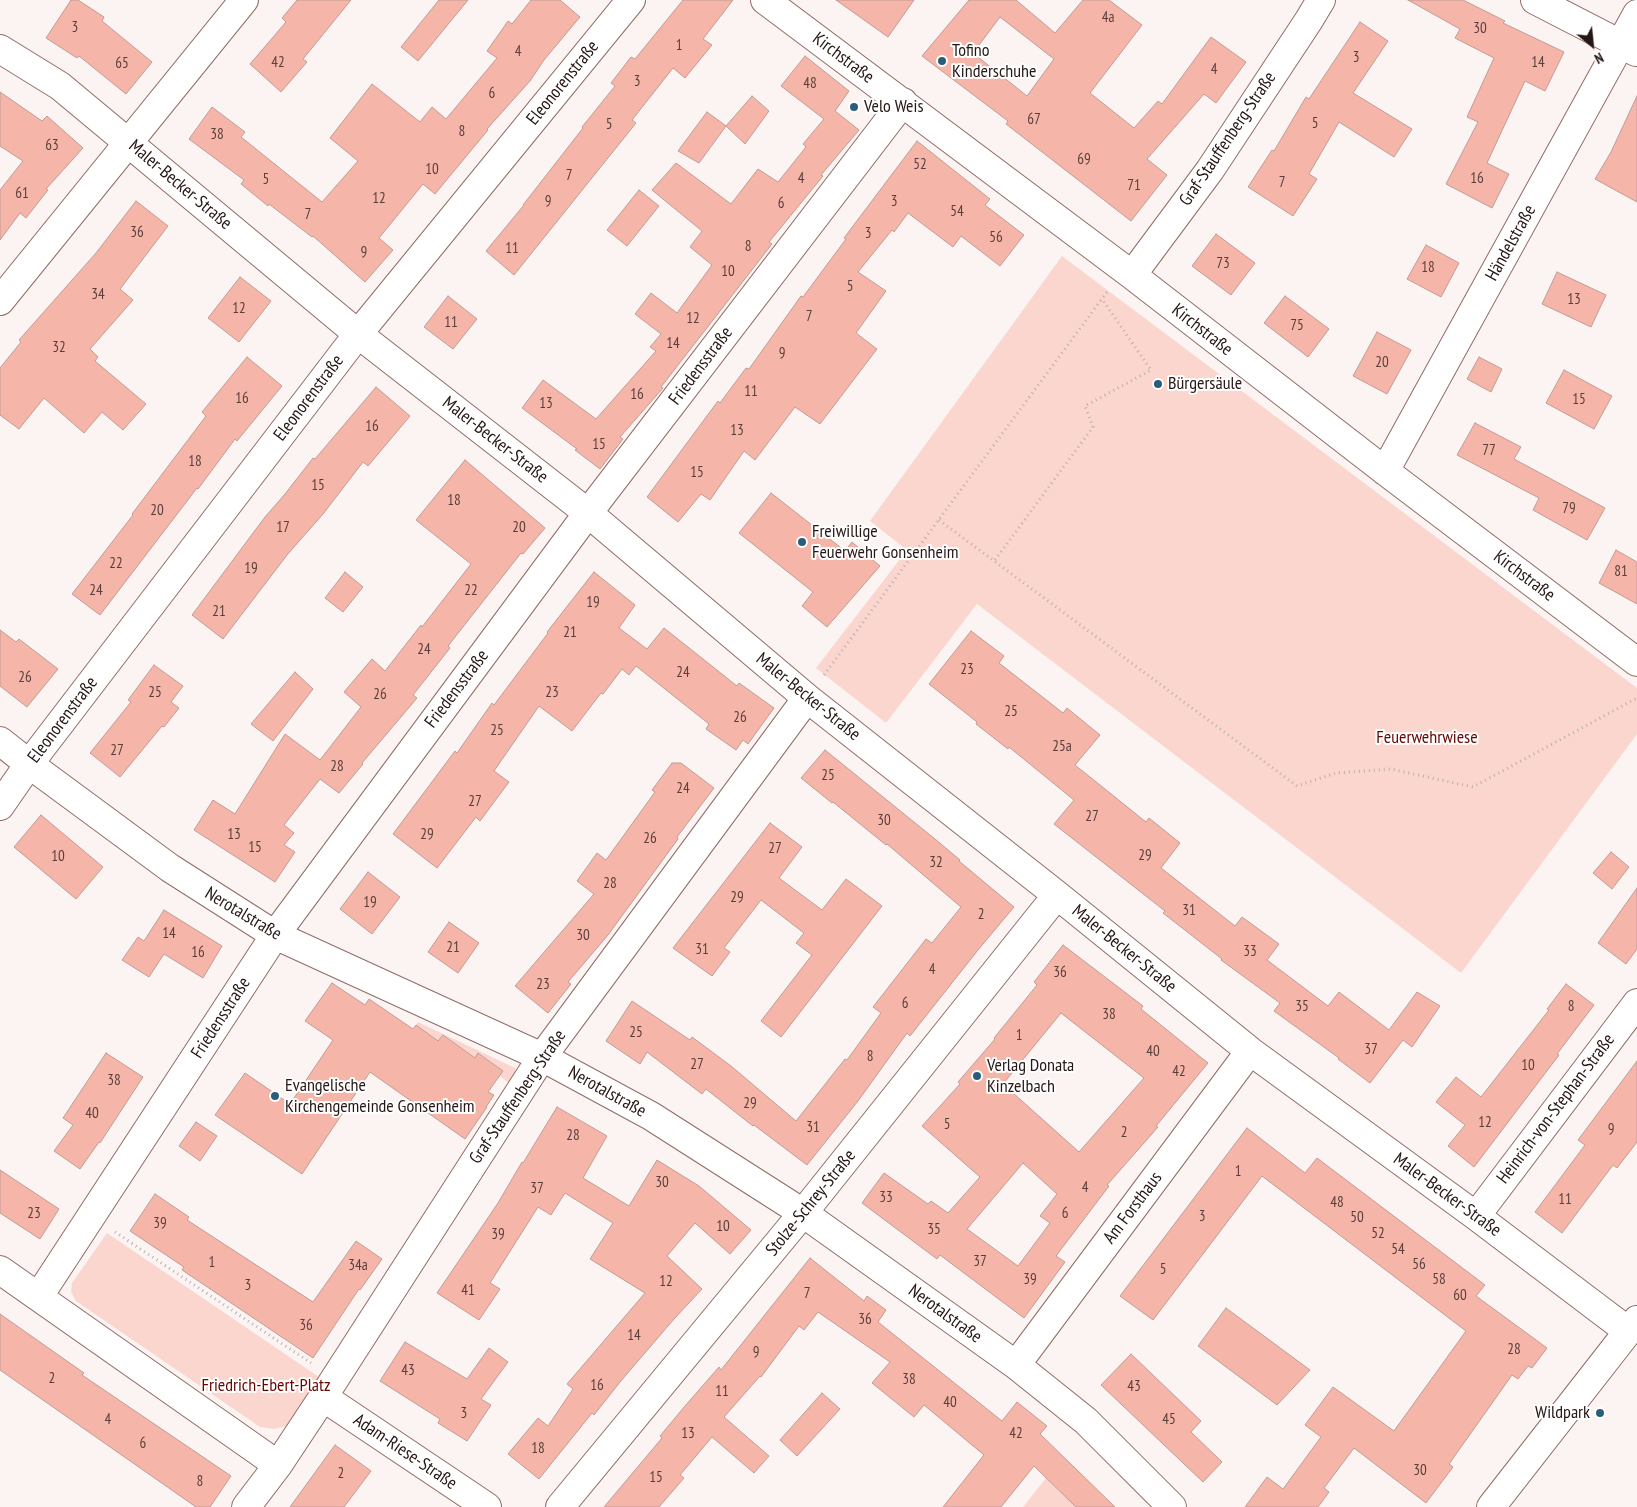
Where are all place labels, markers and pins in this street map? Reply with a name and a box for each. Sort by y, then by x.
place label: Tofino Kinderschuhe [952,40,1036,82]
marker: Tofino Kinderschuhe [936,55,948,67]
place label: Velo Weis [864,96,924,118]
marker: Velo Weis [848,101,860,113]
place label: Bürgersäule [1168,373,1242,395]
marker: Bürgersäule [1152,378,1164,390]
place label: Freiwillige Feuerwehr Gonsenheim [812,521,959,564]
marker: Freiwillige Feuerwehr Gonsenheim [796,536,808,548]
place label: Verlag Donata Kinzelbach [987,1055,1074,1098]
marker: Verlag Donata Kinzelbach [971,1070,983,1082]
place label: Evangelische Kirchengemeinde Gonsenheim [285,1075,475,1118]
marker: Evangelische Kirchengemeinde Gonsenheim [269,1090,281,1102]
place label: Wildpark [1535,1402,1590,1424]
marker: Wildpark [1594,1407,1606,1419]

